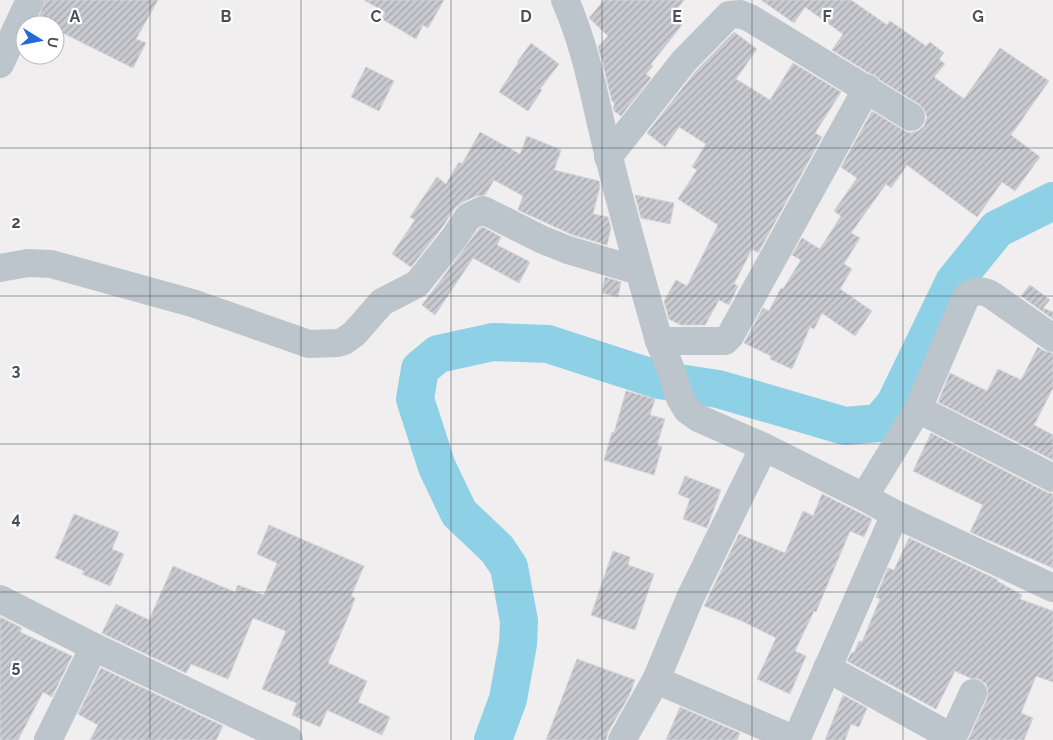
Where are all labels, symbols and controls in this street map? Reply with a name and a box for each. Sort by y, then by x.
text: A [70,7,81,26]
text: B [221,7,232,26]
text: C [371,7,382,26]
text: D [520,7,532,26]
text: E [672,7,682,26]
text: F [822,7,832,26]
text: G [972,7,984,26]
north arrow [15,15,65,65]
text: U [44,36,62,49]
text: 2 [11,213,21,232]
text: 3 [12,361,21,380]
text: 4 [11,509,21,528]
text: 5 [12,657,21,676]

